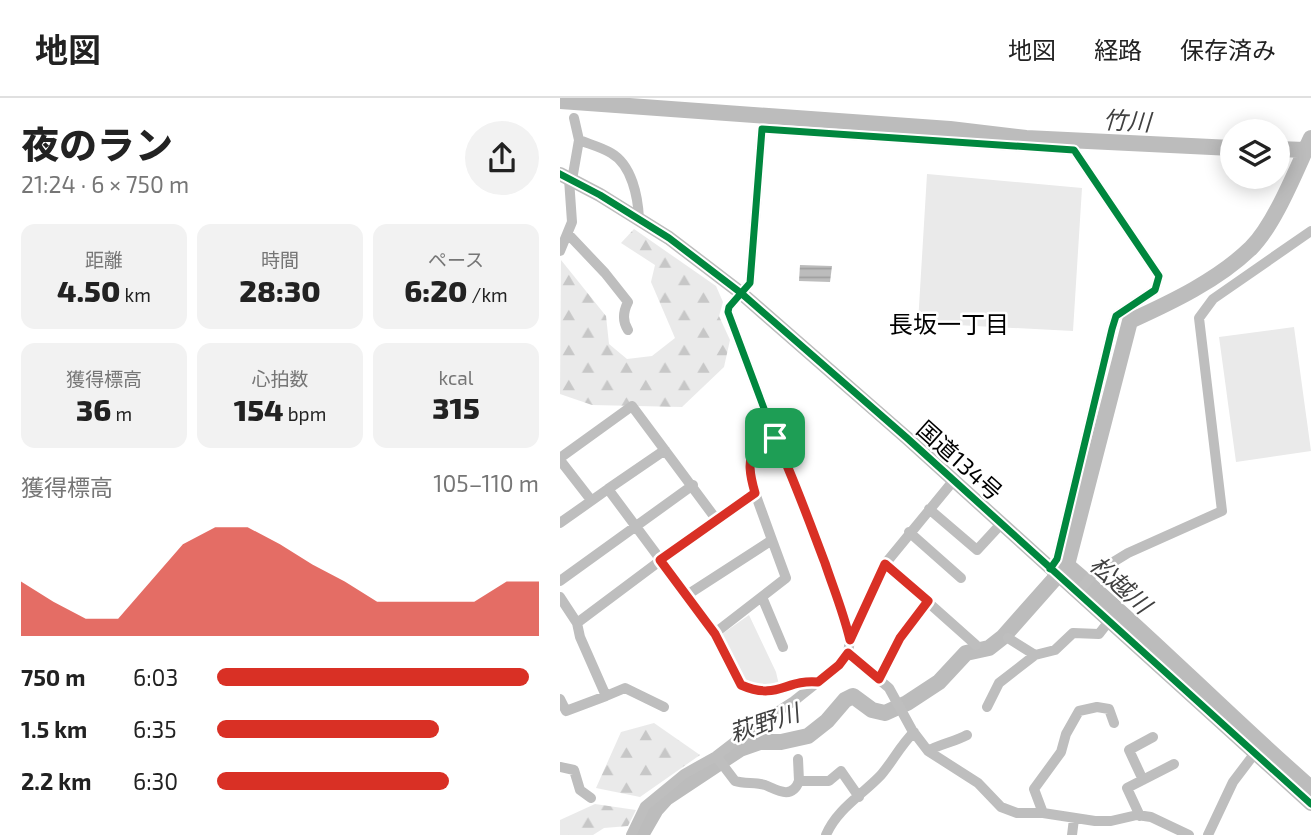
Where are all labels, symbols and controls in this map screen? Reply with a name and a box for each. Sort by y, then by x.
text: 地図 [35,29,101,69]
text: 地図 [1008,35,1056,64]
text: 経路 [1094,35,1142,64]
text: 保存済み [1180,35,1276,64]
water label: 竹川 [1102,104,1155,136]
map controls [1220,119,1290,189]
button: layers [1220,119,1290,189]
text: 夜のラン [21,121,173,167]
button: share [465,121,539,195]
text: 21:24 · 6 × 750 m [21,170,189,198]
text: 距離 [85,248,123,271]
text: 時間 [261,248,299,271]
text: ペース [428,248,484,271]
text: 4.50 [57,272,120,308]
text: 28:30 [239,272,321,308]
text: 6:20 [404,272,467,308]
text: km [120,283,151,306]
text: /km [467,283,508,306]
district label: 長坂一丁目 [889,309,1009,338]
text: kcal [439,366,473,389]
text: 獲得標高 [66,367,142,390]
text: 心拍数 [251,367,309,390]
text: 315 [432,389,480,425]
text: 36 [76,391,111,427]
text: 154 [234,391,284,427]
text: m [111,402,132,425]
text: bpm [284,402,326,425]
pin [745,408,805,468]
street label: 国道134号 [912,414,1008,506]
icon: arrive [756,419,794,457]
text: 105–110 m [433,469,539,497]
text: 獲得標高 [21,473,113,501]
water label: 松越川 [1085,549,1160,621]
text: 750 m [21,663,86,691]
text: 6:03 [133,663,178,691]
water label: 萩野川 [725,696,806,747]
text: 1.5 km [21,715,87,743]
text: 6:35 [133,715,177,743]
text: 2.2 km [21,767,91,795]
text: 6:30 [133,767,178,795]

